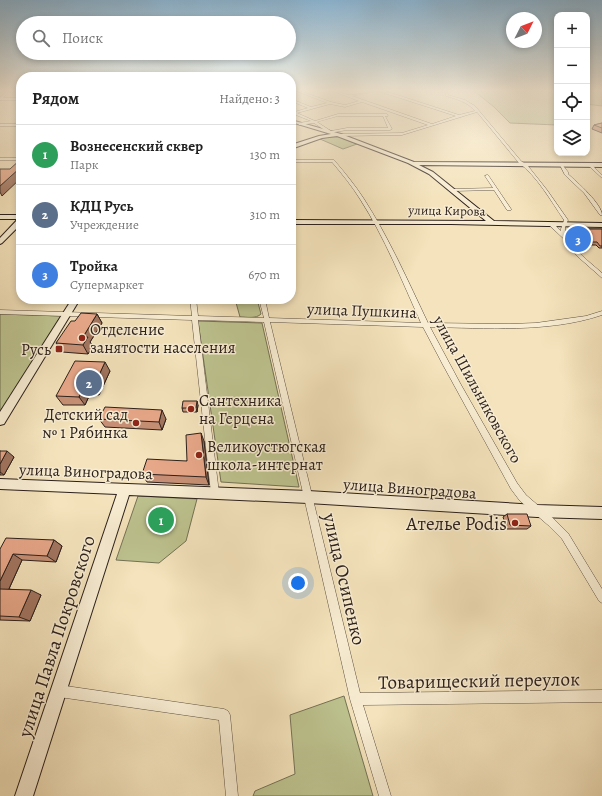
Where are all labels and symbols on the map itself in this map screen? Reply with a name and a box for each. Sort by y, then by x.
north arrow [506,12,542,48]
street label: улица Кирова [407,201,486,220]
pin: 3 [565,224,591,254]
street label: улица Пушкина [306,298,418,324]
street label: улица Шильниковского [427,311,527,467]
place label: Отделение занятости населения [90,319,236,359]
marker: Отделение занятости населения [77,333,87,343]
place label: Русь [21,339,51,361]
marker: Русь [54,344,64,354]
pin: 2 [76,368,102,398]
place label: Сантехника на Герцена [199,390,282,430]
place label: Детский сад № 1 Рябинка [42,404,129,444]
marker: Сантехника на Герцена [186,404,196,414]
marker: Детский сад № 1 Рябинка [131,418,141,428]
place label: Великоустюгская школа-интернат [207,436,327,476]
marker: Великоустюгская школа-интернат [194,450,204,460]
street label: улица Виноградова [18,459,154,485]
street label: улица Виноградова [342,473,478,505]
pin: 1 [148,505,174,535]
street label: улица Осипенко [316,510,372,648]
place label: Ателье Podis [405,511,507,537]
marker: Ателье Podis [510,518,520,528]
street label: улица Павла Покровского [12,532,102,742]
your location [288,573,308,593]
street label: Товарищеский переулок [378,666,580,696]

